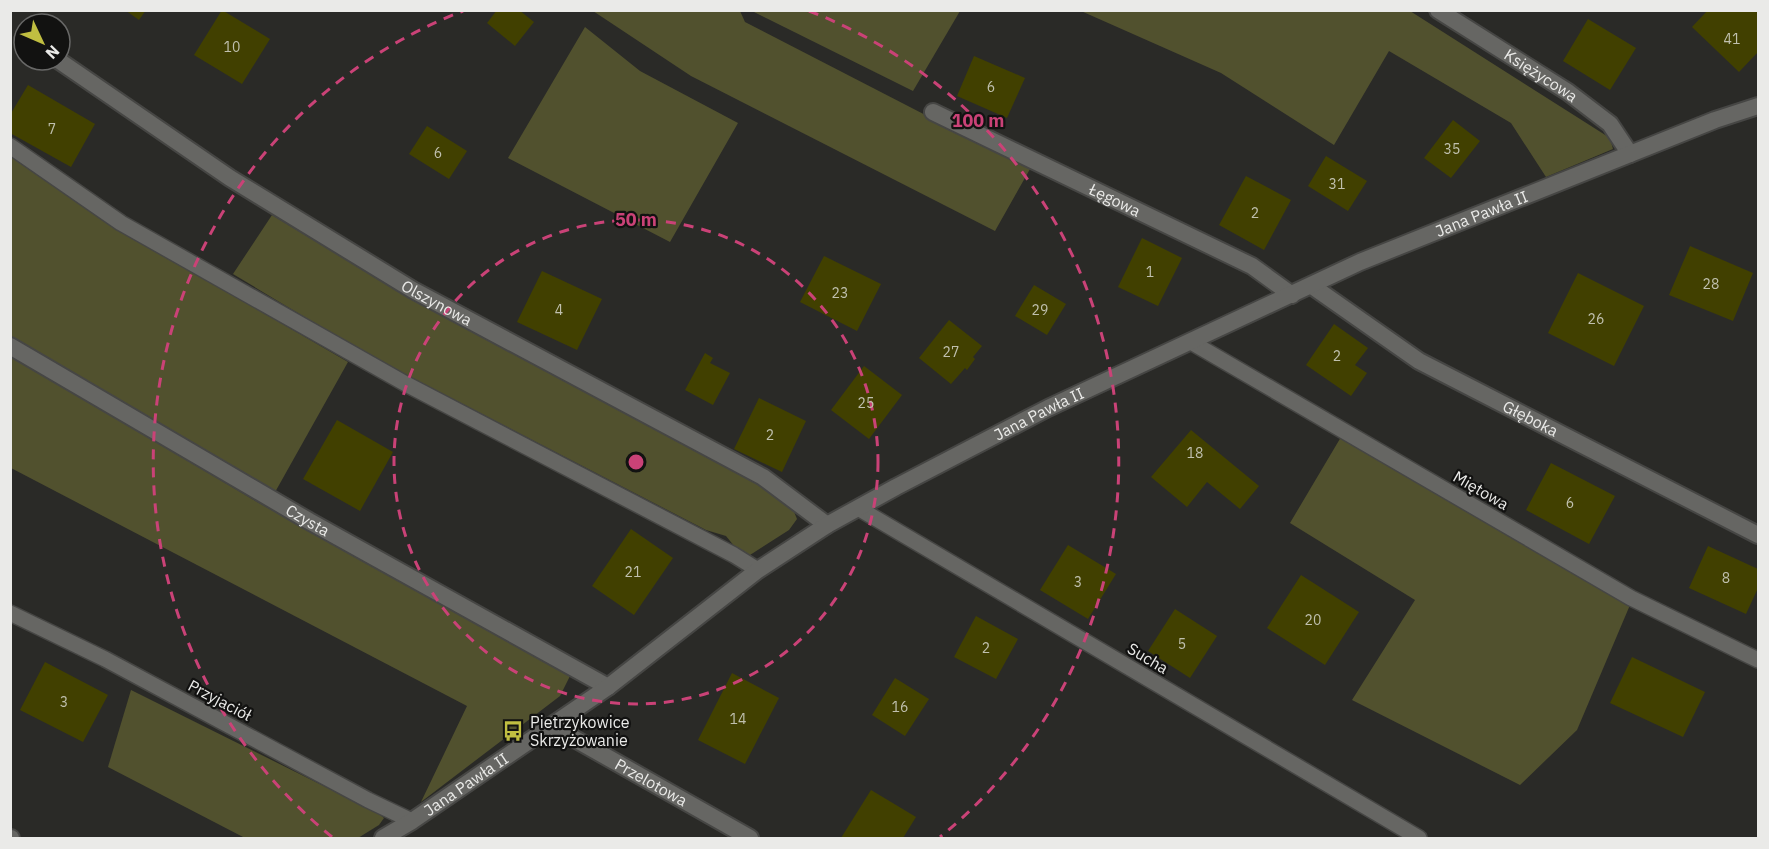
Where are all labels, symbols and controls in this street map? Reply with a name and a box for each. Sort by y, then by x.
north arrow [12,12,72,72]
house number: 41 [1724,30,1740,48]
house number: 10 [224,38,240,56]
text: N [42,41,64,64]
street label: Księżycowa [1501,44,1582,106]
house number: 6 [987,78,995,96]
text: 100 m [952,109,1004,132]
house number: 7 [48,120,56,138]
house number: 35 [1444,140,1460,158]
house number: 6 [434,144,442,162]
house number: 31 [1329,175,1345,193]
street label: Łęgowa [1085,178,1144,221]
street label: Jana Pawła II [1432,186,1531,241]
house number: 2 [1251,204,1259,222]
text: 50 m [615,208,657,231]
house number: 1 [1146,263,1154,281]
street label: Olszynowa [398,275,476,330]
house number: 28 [1703,275,1719,293]
house number: 23 [832,284,848,302]
house number: 4 [555,301,563,319]
house number: 29 [1032,301,1048,319]
house number: 26 [1588,310,1604,328]
house number: 27 [943,343,959,361]
house number: 2 [1333,347,1341,365]
street label: Jana Pawła II [990,383,1087,444]
house number: 25 [858,394,874,412]
street label: Głęboka [1499,396,1562,441]
house number: 2 [766,426,774,444]
house number: 18 [1187,444,1203,462]
centre of rings [626,452,646,472]
street label: Miętowa [1450,466,1513,514]
house number: 6 [1566,494,1574,512]
street label: Czysta [282,500,334,541]
house number: 21 [625,563,641,581]
house number: 8 [1722,569,1730,587]
house number: 3 [1074,573,1082,591]
house number: 20 [1305,611,1321,629]
house number: 5 [1178,635,1186,653]
street label: Sucha [1124,638,1172,678]
house number: 2 [982,639,990,657]
street label: Przyjaciół [185,675,256,725]
house number: 3 [60,693,68,711]
house number: 16 [892,698,908,716]
house number: 14 [730,710,746,728]
place label: Pietrzykowice Skrzyżowanie [530,712,630,750]
bus stop icon: Pietrzykowice Skrzyżowanie [501,719,525,743]
street label: Jana Pawła II [420,748,512,820]
street label: Przelotowa [611,754,691,811]

